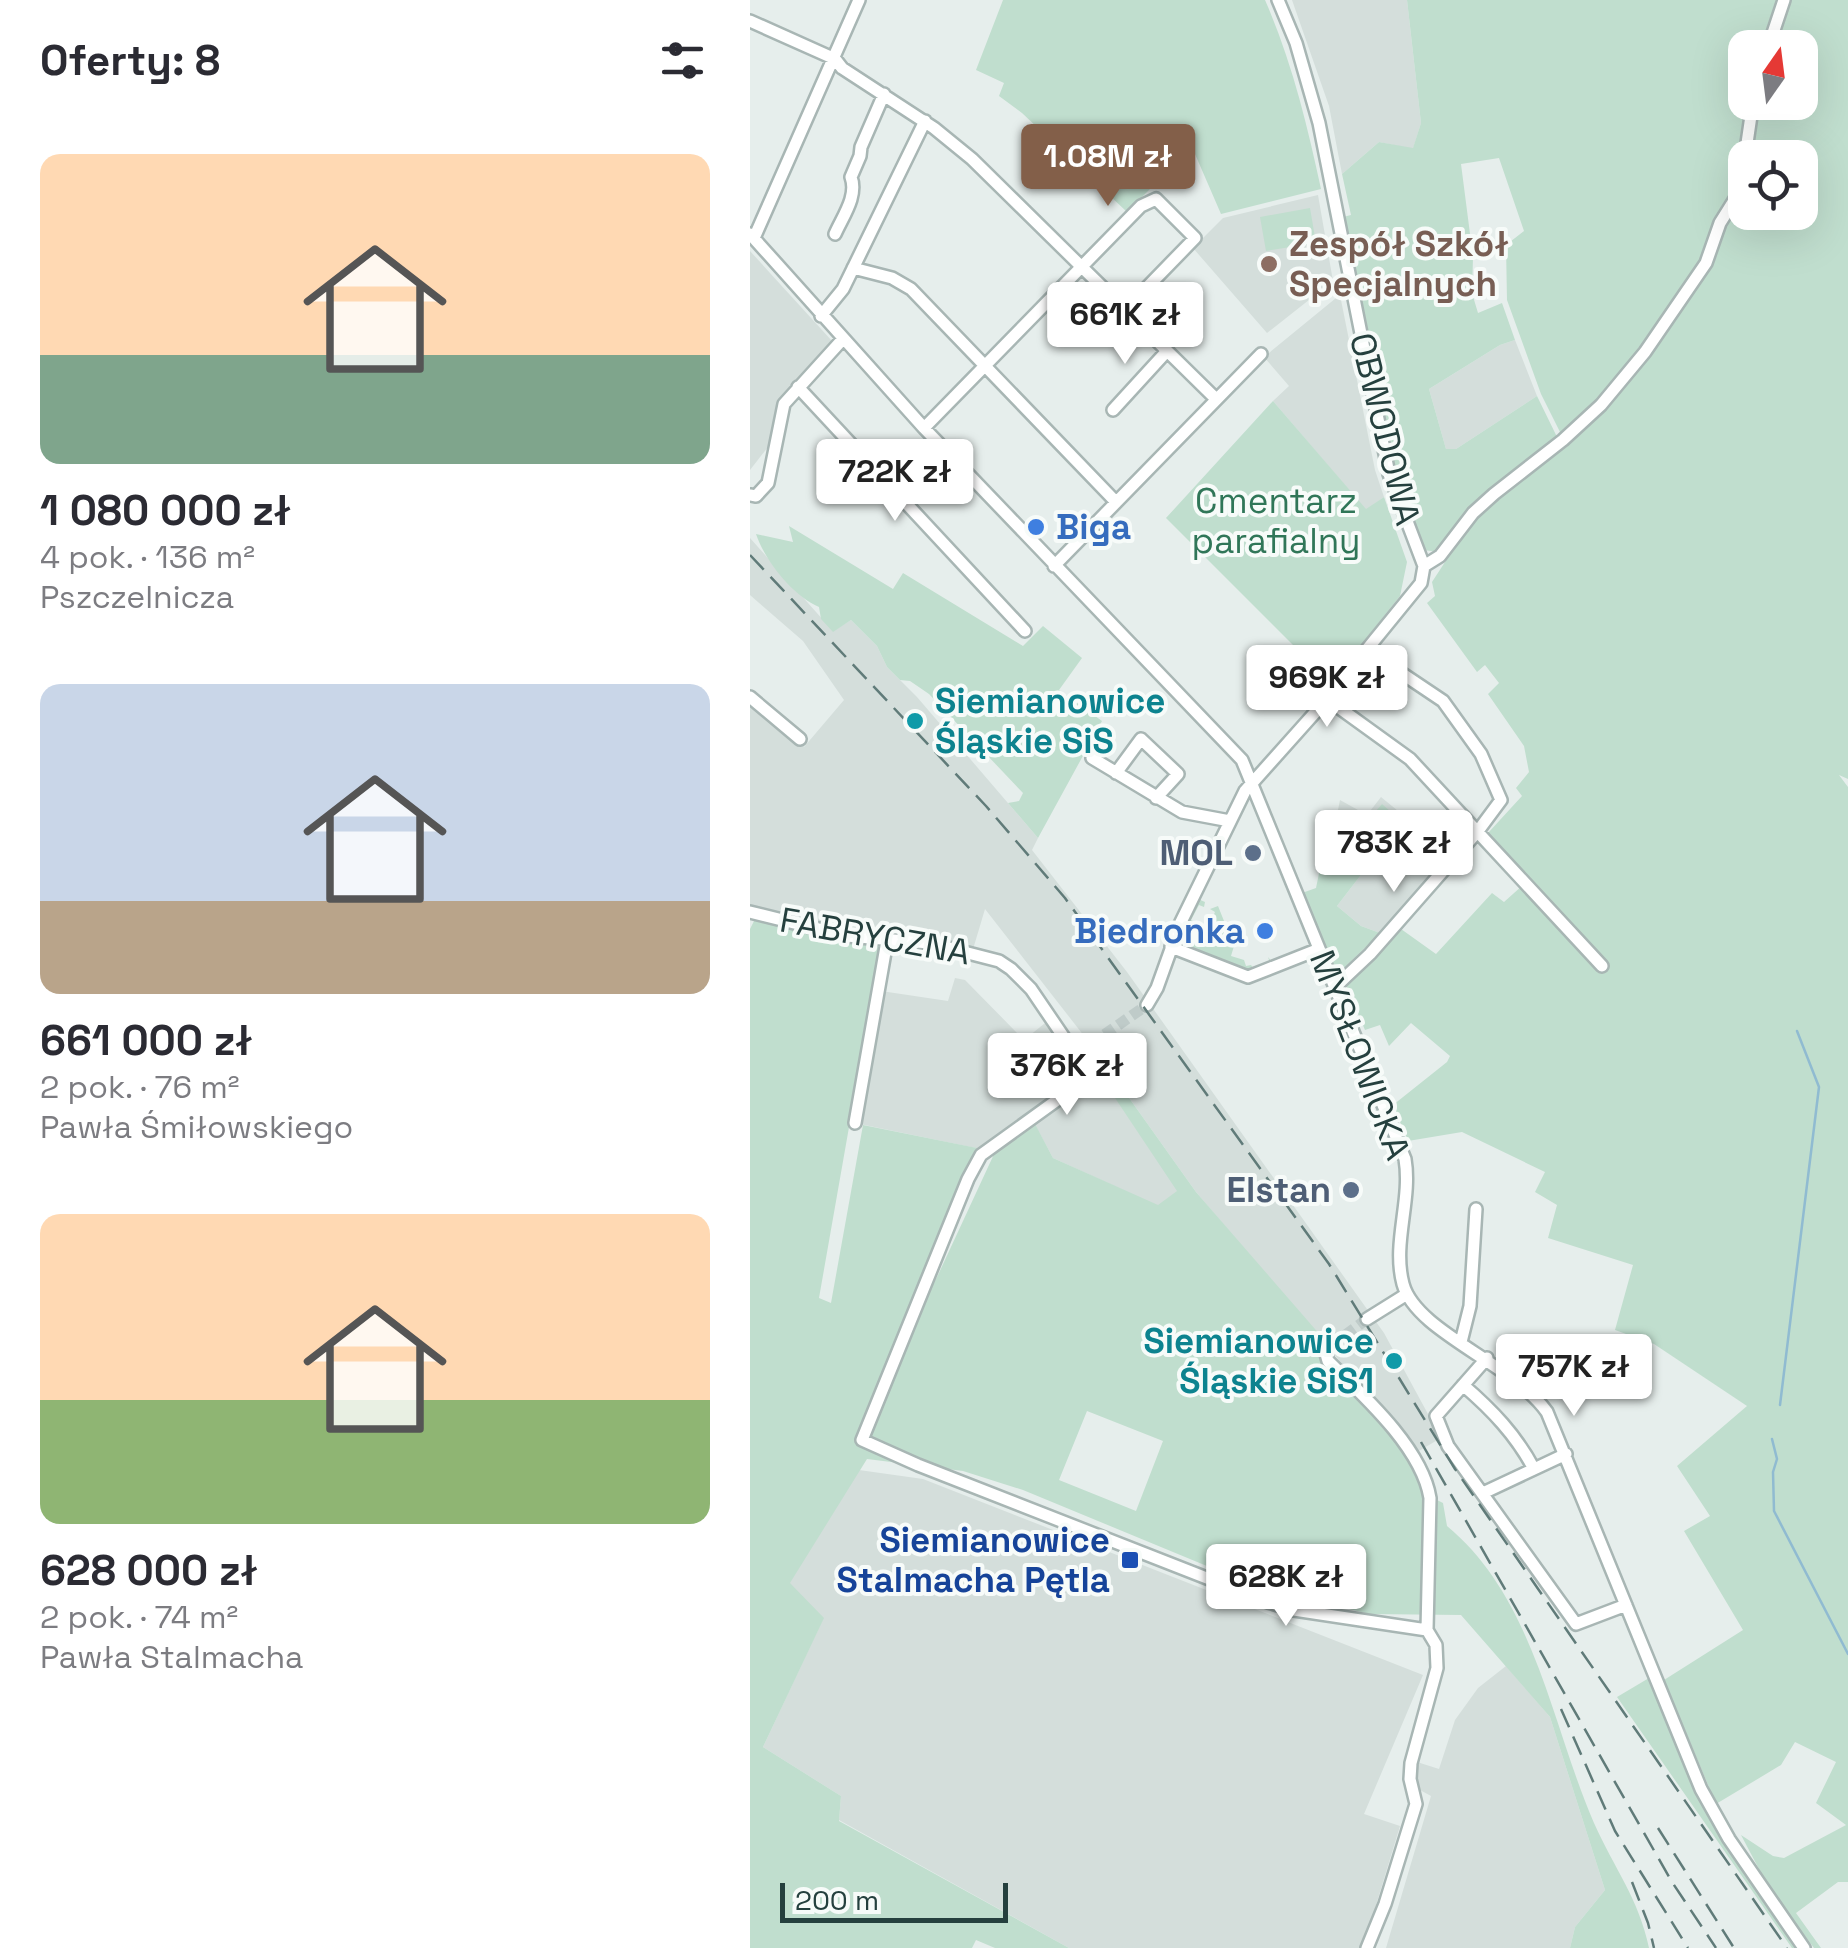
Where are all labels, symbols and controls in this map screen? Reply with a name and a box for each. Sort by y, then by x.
north arrow [1728,30,1818,120]
map controls [1728,30,1818,230]
icon: filters [655,33,710,88]
text: Oferty: 8 [40,34,220,87]
pin: 1.08M zł [1005,124,1211,209]
text: 1.08M zł [1043,136,1173,176]
button: locate [1728,140,1818,230]
icon: home [285,219,465,399]
place label: Zespół Szkół Specjalnych [1289,222,1509,306]
marker: Zespół Szkół Specjalnych [1258,253,1280,275]
pin: 661K zł [1033,282,1217,367]
text: 661K zł [1069,294,1181,334]
street label: OBWODOWA [1340,328,1430,530]
pin: 722K zł [803,439,987,524]
text: 722K zł [838,451,952,491]
park label: Cmentarz parafialny [1192,479,1360,563]
text: 1 080 000 zł [40,484,291,537]
place label: Biga [1056,505,1131,549]
marker: Biga [1025,516,1047,538]
text: 4 pok. · 136 m² [40,537,255,577]
text: Pszczelnicza [40,577,234,617]
pin: 969K zł [1235,645,1419,730]
text: 969K zł [1268,657,1386,697]
place label: Siemianowice Śląskie SiS [935,679,1166,763]
marker: Siemianowice Śląskie SiS [904,710,926,732]
icon: home [285,749,465,929]
pin: 783K zł [1302,810,1486,895]
text: 783K zł [1337,822,1451,862]
place label: MOL [1159,831,1233,875]
marker: MOL [1242,842,1264,864]
street label: FABRYCZNA [776,898,974,974]
place label: Biedronka [1074,909,1245,953]
marker: Biedronka [1254,920,1276,942]
street label: MYSŁOWICKA [1300,944,1420,1166]
text: 661 000 zł [40,1014,253,1067]
pin: 376K zł [975,1033,1159,1118]
text: 376K zł [1010,1045,1124,1085]
text: 2 pok. · 76 m² [40,1067,239,1107]
text: Pawła Śmiłowskiego [40,1107,353,1147]
place label: Elstan [1227,1168,1331,1212]
marker: Elstan [1340,1179,1362,1201]
icon: home [285,1279,465,1459]
place label: Siemianowice Śląskie SiS1 [1143,1319,1374,1403]
pin: 757K zł [1482,1334,1666,1419]
text: 757K zł [1518,1346,1630,1386]
marker: Siemianowice Śląskie SiS1 [1383,1350,1405,1372]
place label: Siemianowice Stalmacha Pętla [836,1518,1110,1602]
text: 628 000 zł [40,1544,258,1597]
pin: 628K zł [1194,1544,1378,1629]
marker: Siemianowice Stalmacha Pętla [1119,1549,1141,1571]
text: 628K zł [1228,1556,1344,1596]
text: 2 pok. · 74 m² [40,1597,238,1637]
text: Pawła Stalmacha [40,1637,303,1677]
scale bar [780,1878,1008,1922]
text: 200 m [795,1882,879,1918]

